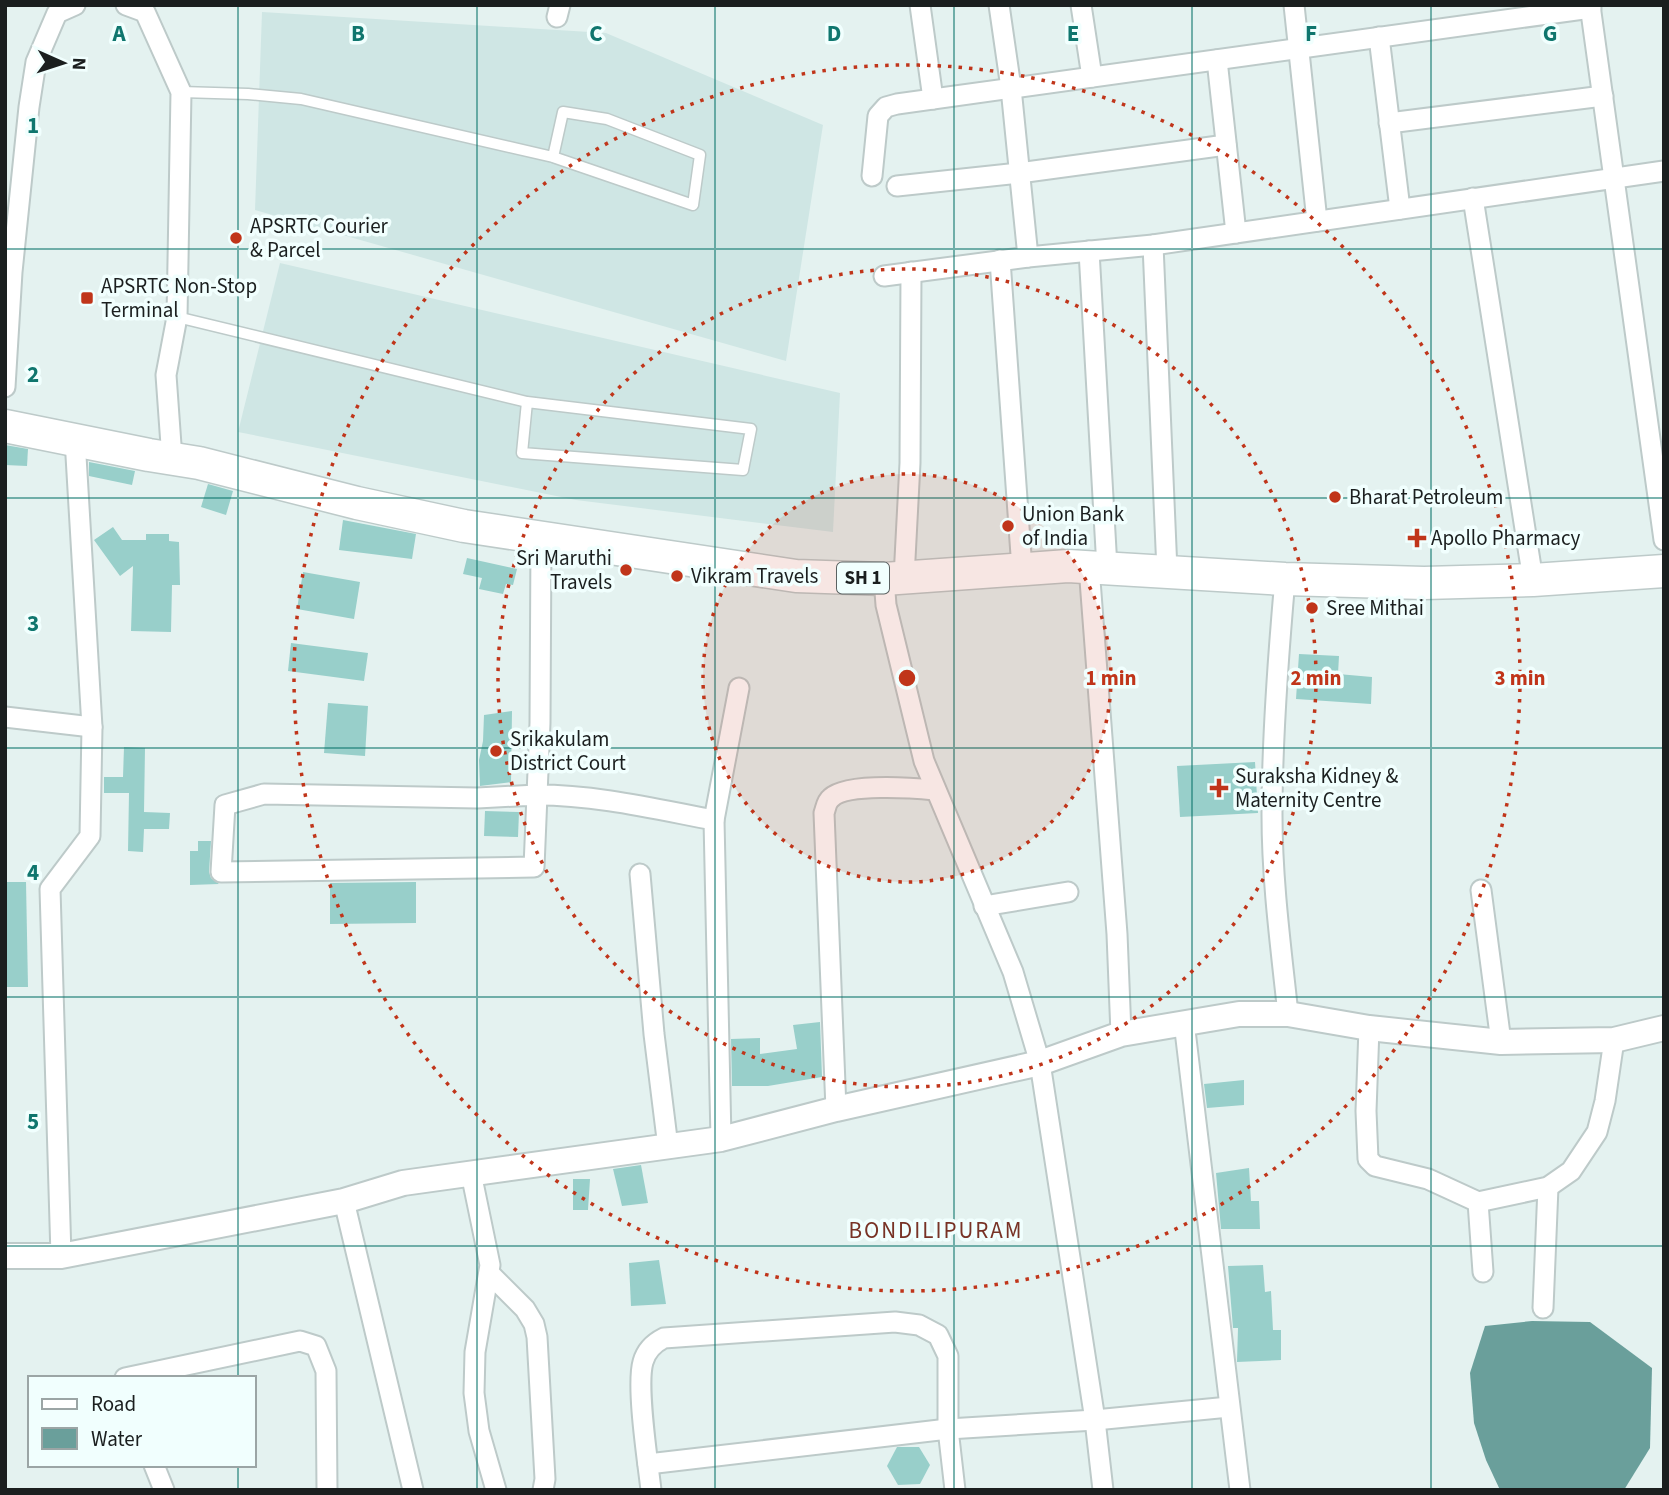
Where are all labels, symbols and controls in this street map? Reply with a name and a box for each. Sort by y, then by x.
text: A [111,17,126,50]
text: B [351,17,365,50]
text: C [589,17,603,50]
text: D [827,17,841,50]
text: E [1067,17,1079,50]
text: F [1305,17,1317,50]
text: G [1543,17,1557,50]
north arrow [28,28,98,98]
text: N [65,57,92,71]
text: 1 [27,109,39,142]
place label: APSRTC Courier & Parcel [250,211,389,265]
marker: APSRTC Courier & Parcel [228,230,244,246]
place label: APSRTC Non-Stop Terminal [101,271,257,325]
marker: APSRTC Non-Stop Terminal [79,290,95,306]
text: 2 [27,358,39,391]
place label: Bharat Petroleum [1349,482,1504,512]
marker: Bharat Petroleum [1327,489,1343,505]
place label: Union Bank of India [1022,499,1125,553]
marker: Union Bank of India [1000,518,1016,534]
place label: Apollo Pharmacy [1431,523,1581,553]
marker: Apollo Pharmacy [1409,530,1425,546]
place label: Sri Maruthi Travels [516,543,612,597]
place label: Vikram Travels [691,561,819,591]
marker: Sri Maruthi Travels [618,562,634,578]
road number: SH 1 [837,562,889,594]
marker: Vikram Travels [669,568,685,584]
place label: Sree Mithai [1326,593,1424,623]
marker: Sree Mithai [1304,600,1320,616]
text: 3 [27,607,39,640]
text: 1 min [1085,663,1137,693]
text: 2 min [1290,663,1342,693]
text: 3 min [1494,663,1546,693]
centre of rings [895,666,919,690]
place label: Srikakulam District Court [510,724,626,778]
marker: Srikakulam District Court [488,743,504,759]
place label: Suraksha Kidney & Maternity Centre [1235,761,1398,815]
marker: Suraksha Kidney & Maternity Centre [1209,778,1229,798]
text: 4 [27,856,39,889]
text: 5 [27,1105,39,1138]
district label: BONDILIPURAM [848,1214,1024,1247]
legend [28,1376,256,1467]
text: Road [91,1389,136,1419]
text: Water [91,1424,143,1454]

